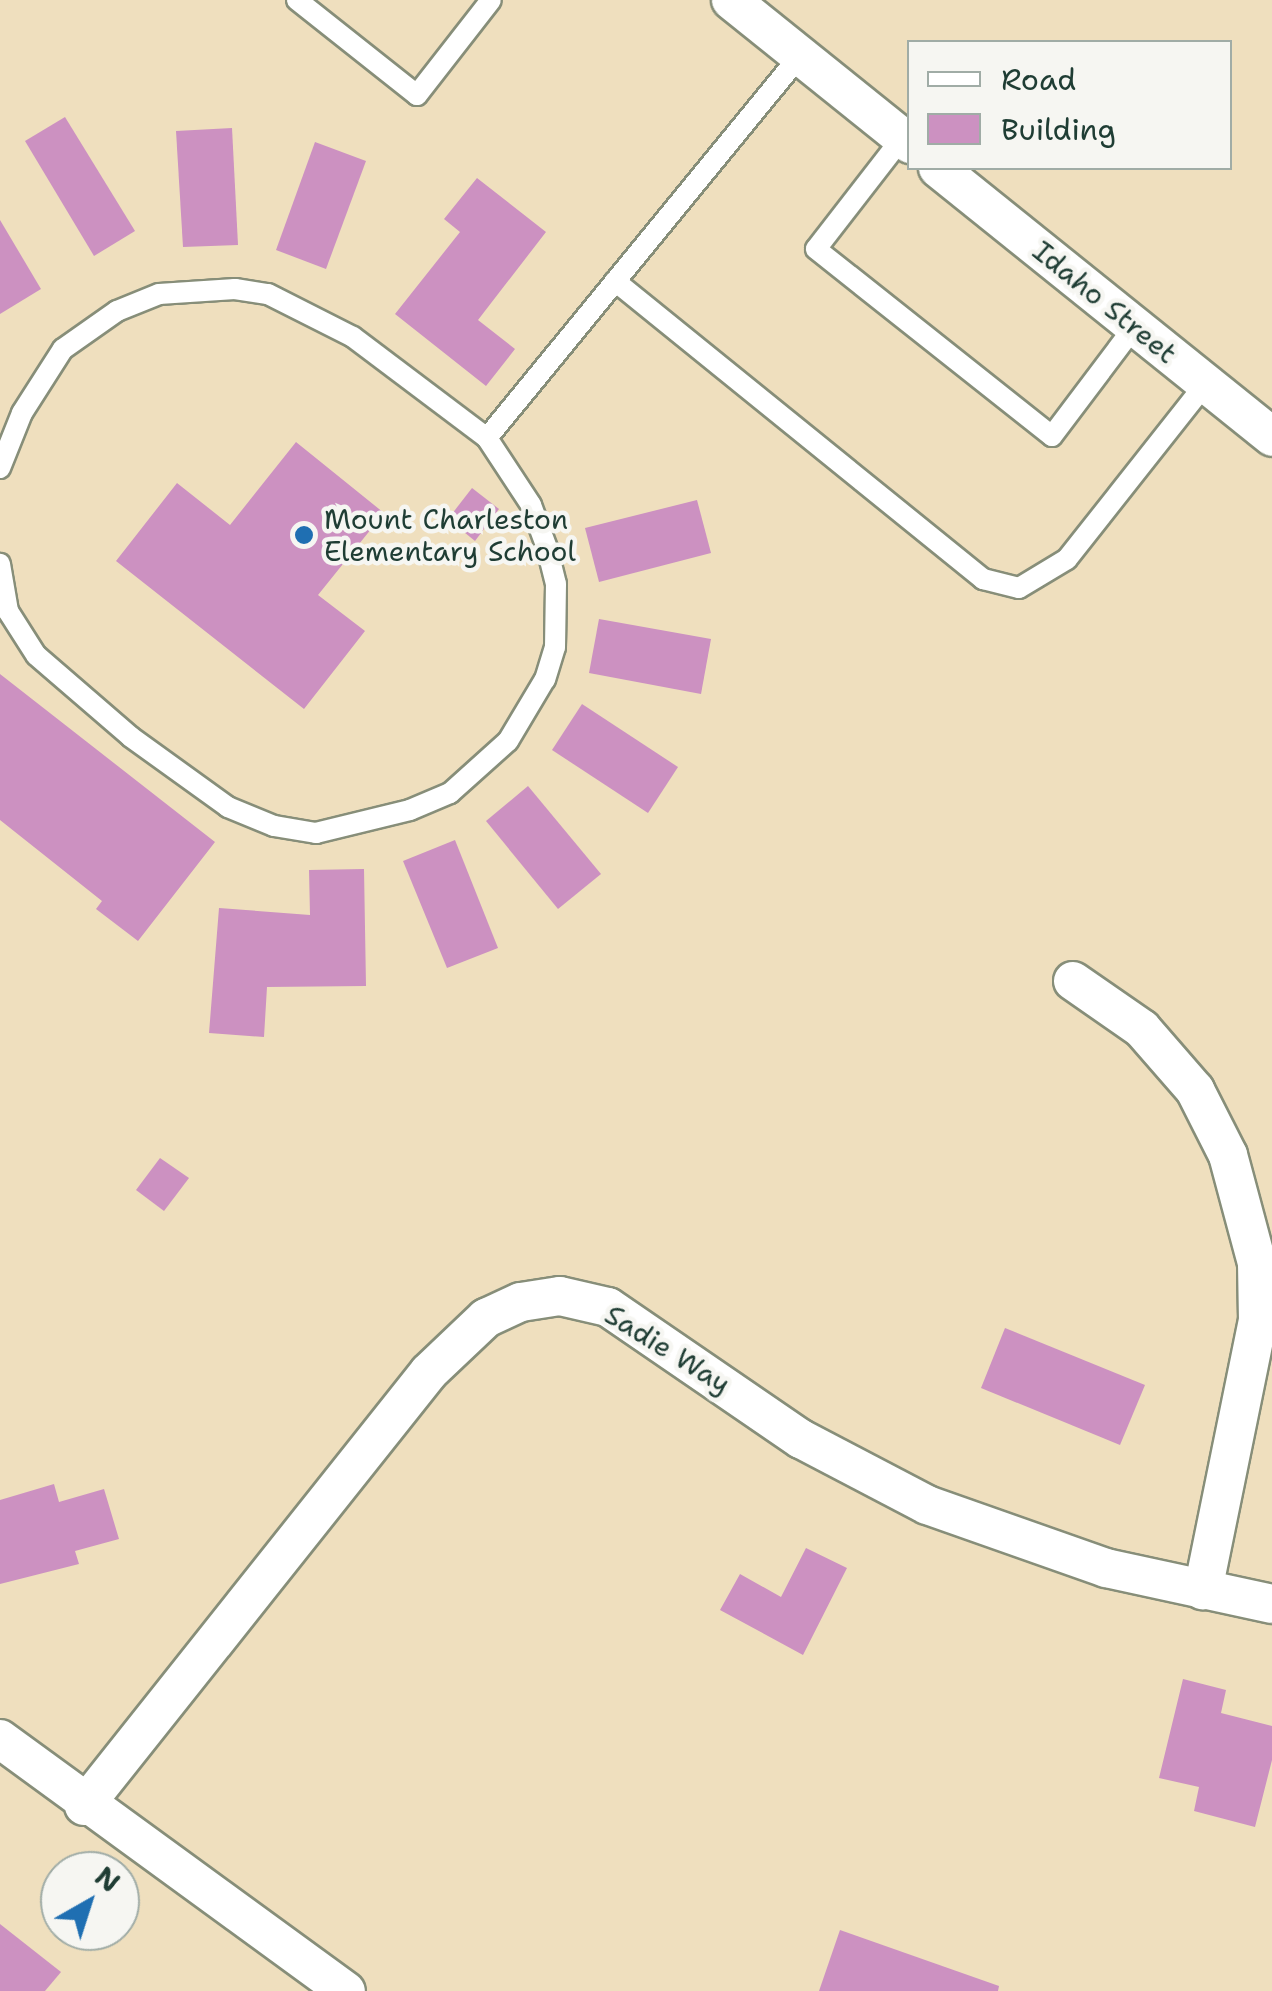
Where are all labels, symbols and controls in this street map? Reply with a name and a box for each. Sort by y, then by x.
legend [907,40,1232,170]
text: Road [1001,59,1076,100]
text: Building [1001,109,1116,150]
street label: Idaho Street [1026,234,1184,370]
place label: Mount Charleston Elementary School [324,502,576,568]
marker: Mount Charleston Elementary School [293,524,315,546]
street label: Sadie Way [599,1297,737,1401]
north arrow [40,1851,140,1951]
text: N [87,1857,128,1901]

